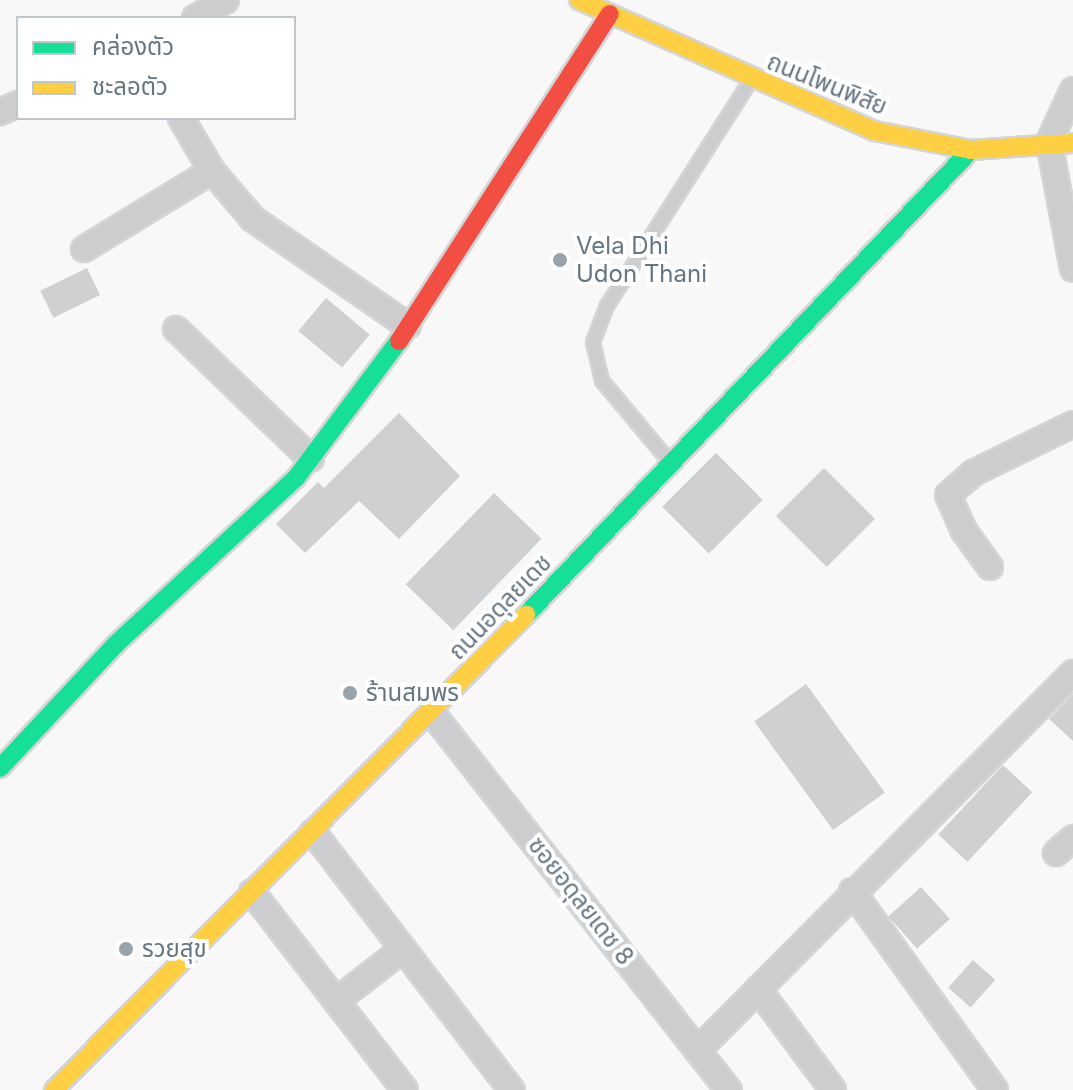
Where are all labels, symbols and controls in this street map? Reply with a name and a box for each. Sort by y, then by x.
legend [16,16,296,120]
text: คล่องตัว [92,32,174,61]
street label: ถนนโพนพิสัย [763,47,891,121]
text: ชะลอตัว [92,72,168,101]
place label: Vela Dhi Udon Thani [576,232,707,288]
marker: Vela Dhi Udon Thani [551,251,569,269]
street label: ถนนอดุลยเดช [443,548,557,666]
place label: ร้านสมพร [366,679,459,707]
marker: ร้านสมพร [341,684,359,702]
street label: ซอยอดุลยเดช 8 [522,831,640,971]
place label: รวยสุข [142,935,207,963]
marker: รวยสุข [117,940,135,958]

